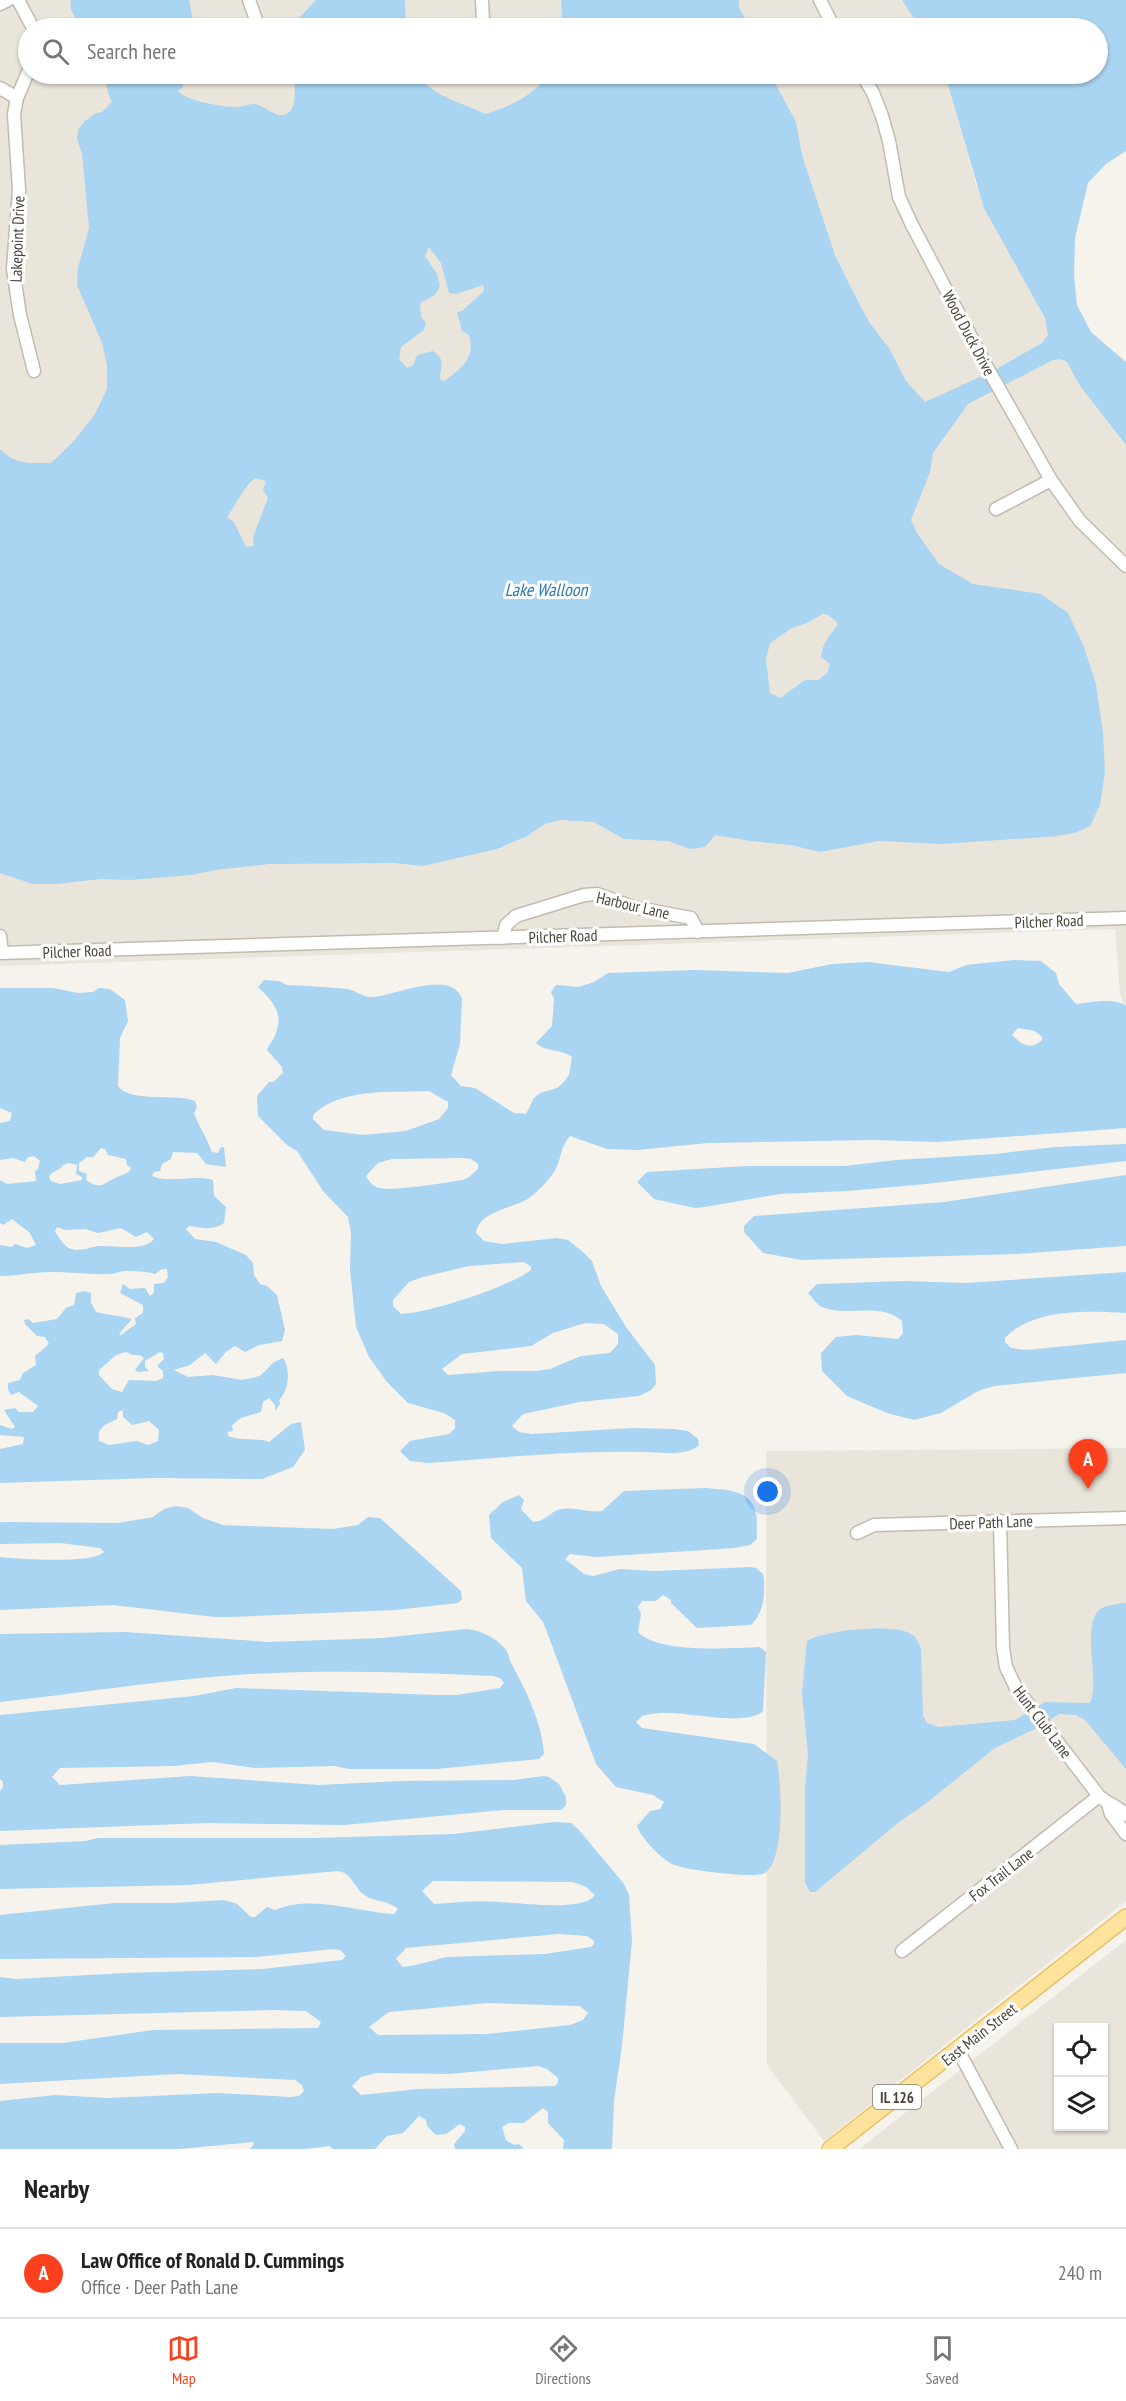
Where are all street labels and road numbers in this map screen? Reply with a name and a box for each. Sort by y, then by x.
street label: Lakepoint Drive [5,195,29,283]
street label: Wood Duck Drive [938,287,1000,379]
street label: Harbour Lane [595,887,671,923]
street label: Pilcher Road [1014,910,1084,932]
street label: Pilcher Road [528,925,598,947]
street label: Pilcher Road [42,940,112,962]
street label: Deer Path Lane [949,1511,1033,1533]
street label: Hunt Club Lane [1009,1682,1077,1762]
street label: Fox Trail Lane [965,1843,1037,1905]
street label: East Main Street [937,1998,1021,2070]
road number: IL 126 [873,2085,921,2109]

